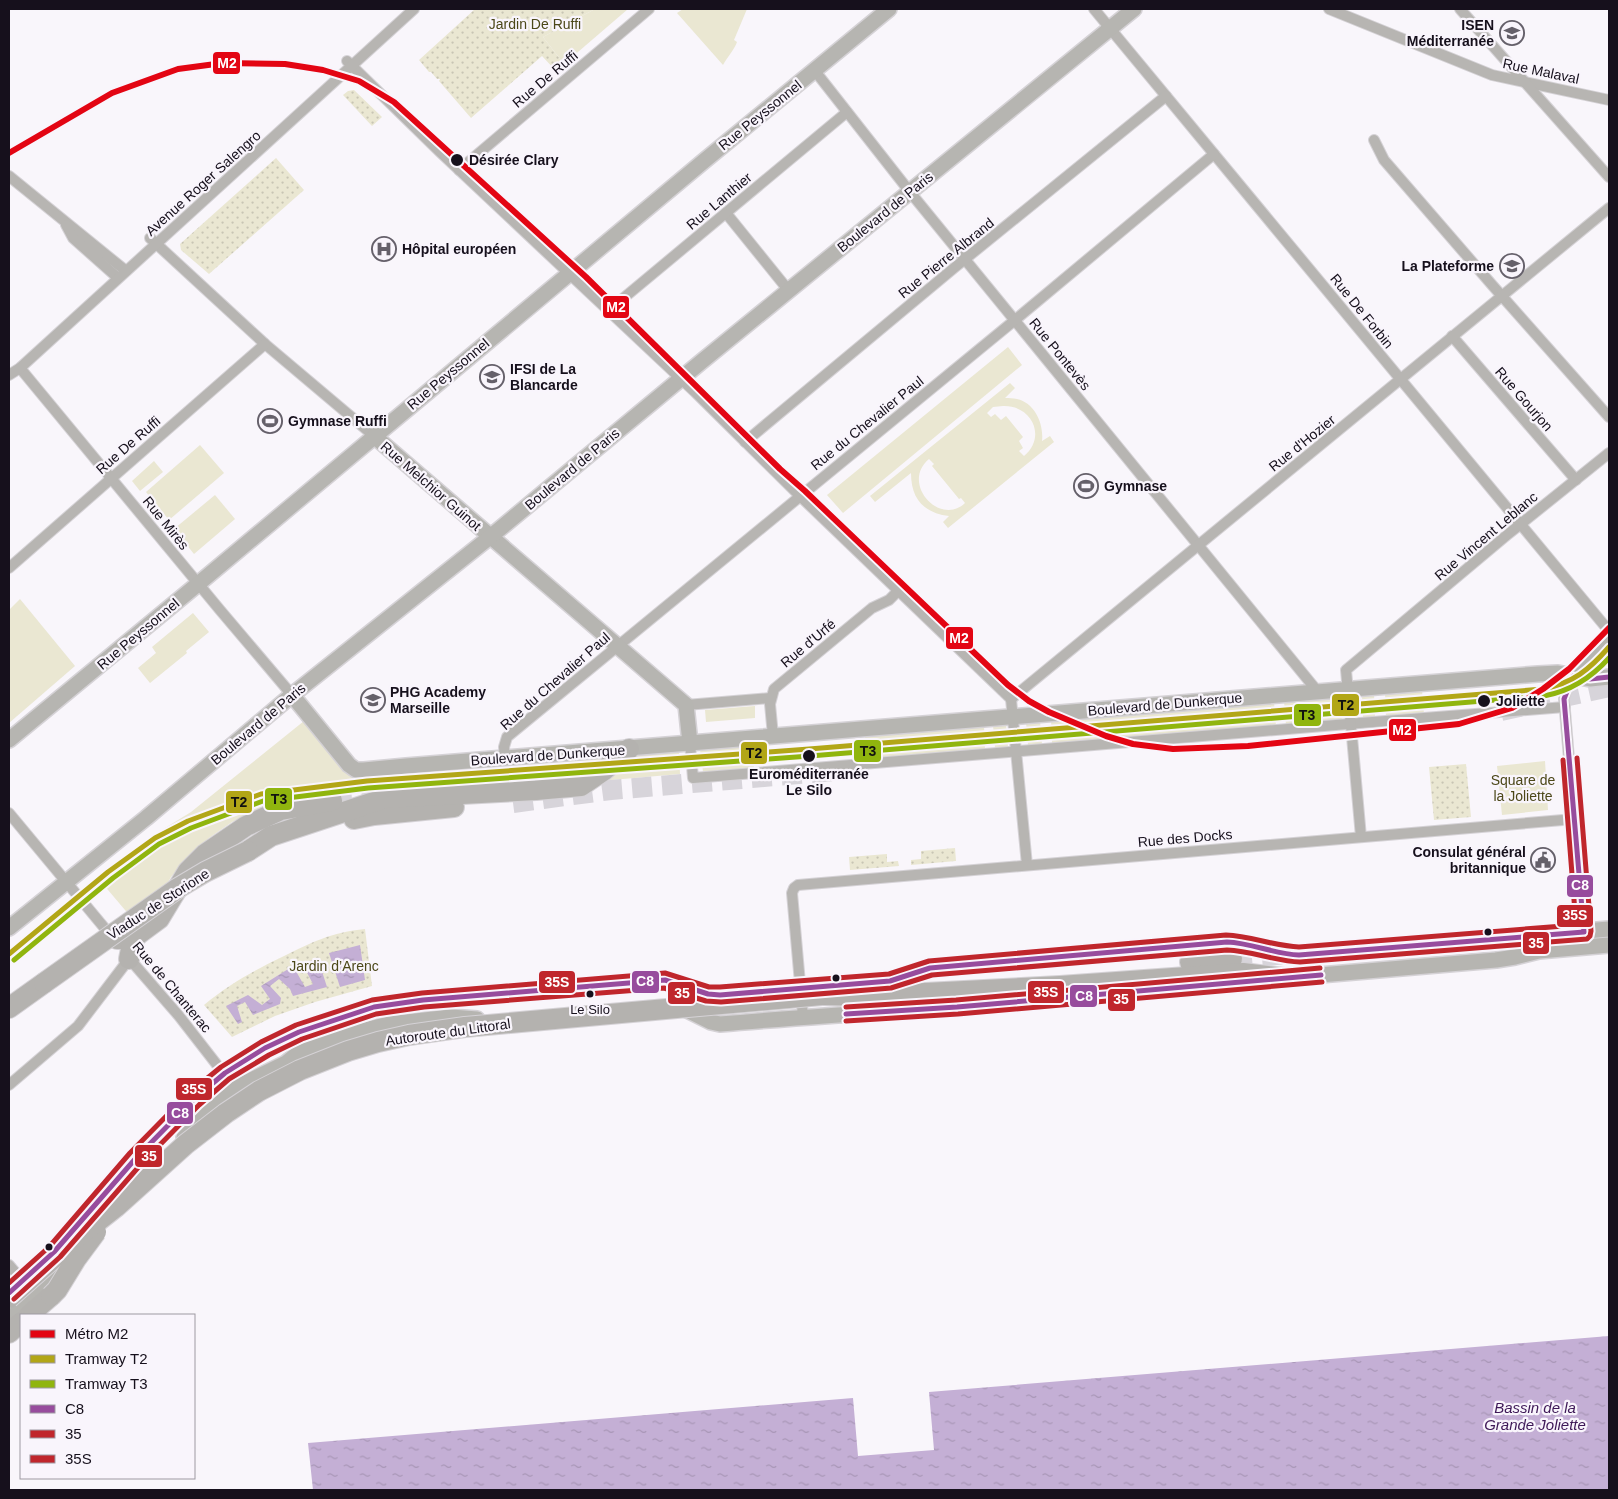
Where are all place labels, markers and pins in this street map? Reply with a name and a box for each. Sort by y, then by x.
place label: ISEN Méditerranée [1407,17,1494,49]
school or university icon: ISEN Méditerranée [1499,20,1525,46]
marker: Désirée Clary [449,152,465,168]
place label: Désirée Clary [469,152,559,168]
hospital icon: Hôpital européen [371,236,397,262]
place label: Hôpital européen [402,241,516,257]
school or university icon: La Plateforme [1499,253,1525,279]
place label: La Plateforme [1401,258,1494,274]
place label: IFSI de La Blancarde [510,361,578,393]
school or university icon: IFSI de La Blancarde [479,364,505,390]
sports icon: Gymnase Ruffi [257,408,283,434]
place label: Gymnase Ruffi [288,413,387,429]
sports icon: Gymnase [1073,473,1099,499]
place label: Gymnase [1104,478,1167,494]
place label: PHG Academy Marseille [390,684,486,716]
school or university icon: PHG Academy Marseille [360,687,386,713]
marker: Joliette [1476,693,1492,709]
place label: Joliette [1496,693,1545,709]
marker: Euroméditerranée Le Silo [801,748,817,764]
place label: Euroméditerranée Le Silo [749,766,869,798]
place label: Consulat général britannique [1412,844,1526,876]
public building icon: Consulat général britannique [1530,847,1556,873]
unlabelled marker [1483,927,1493,937]
unlabelled marker [831,973,841,983]
marker: Le Silo [585,989,595,999]
place label: Le Silo [570,1002,610,1017]
unlabelled marker [44,1242,54,1252]

